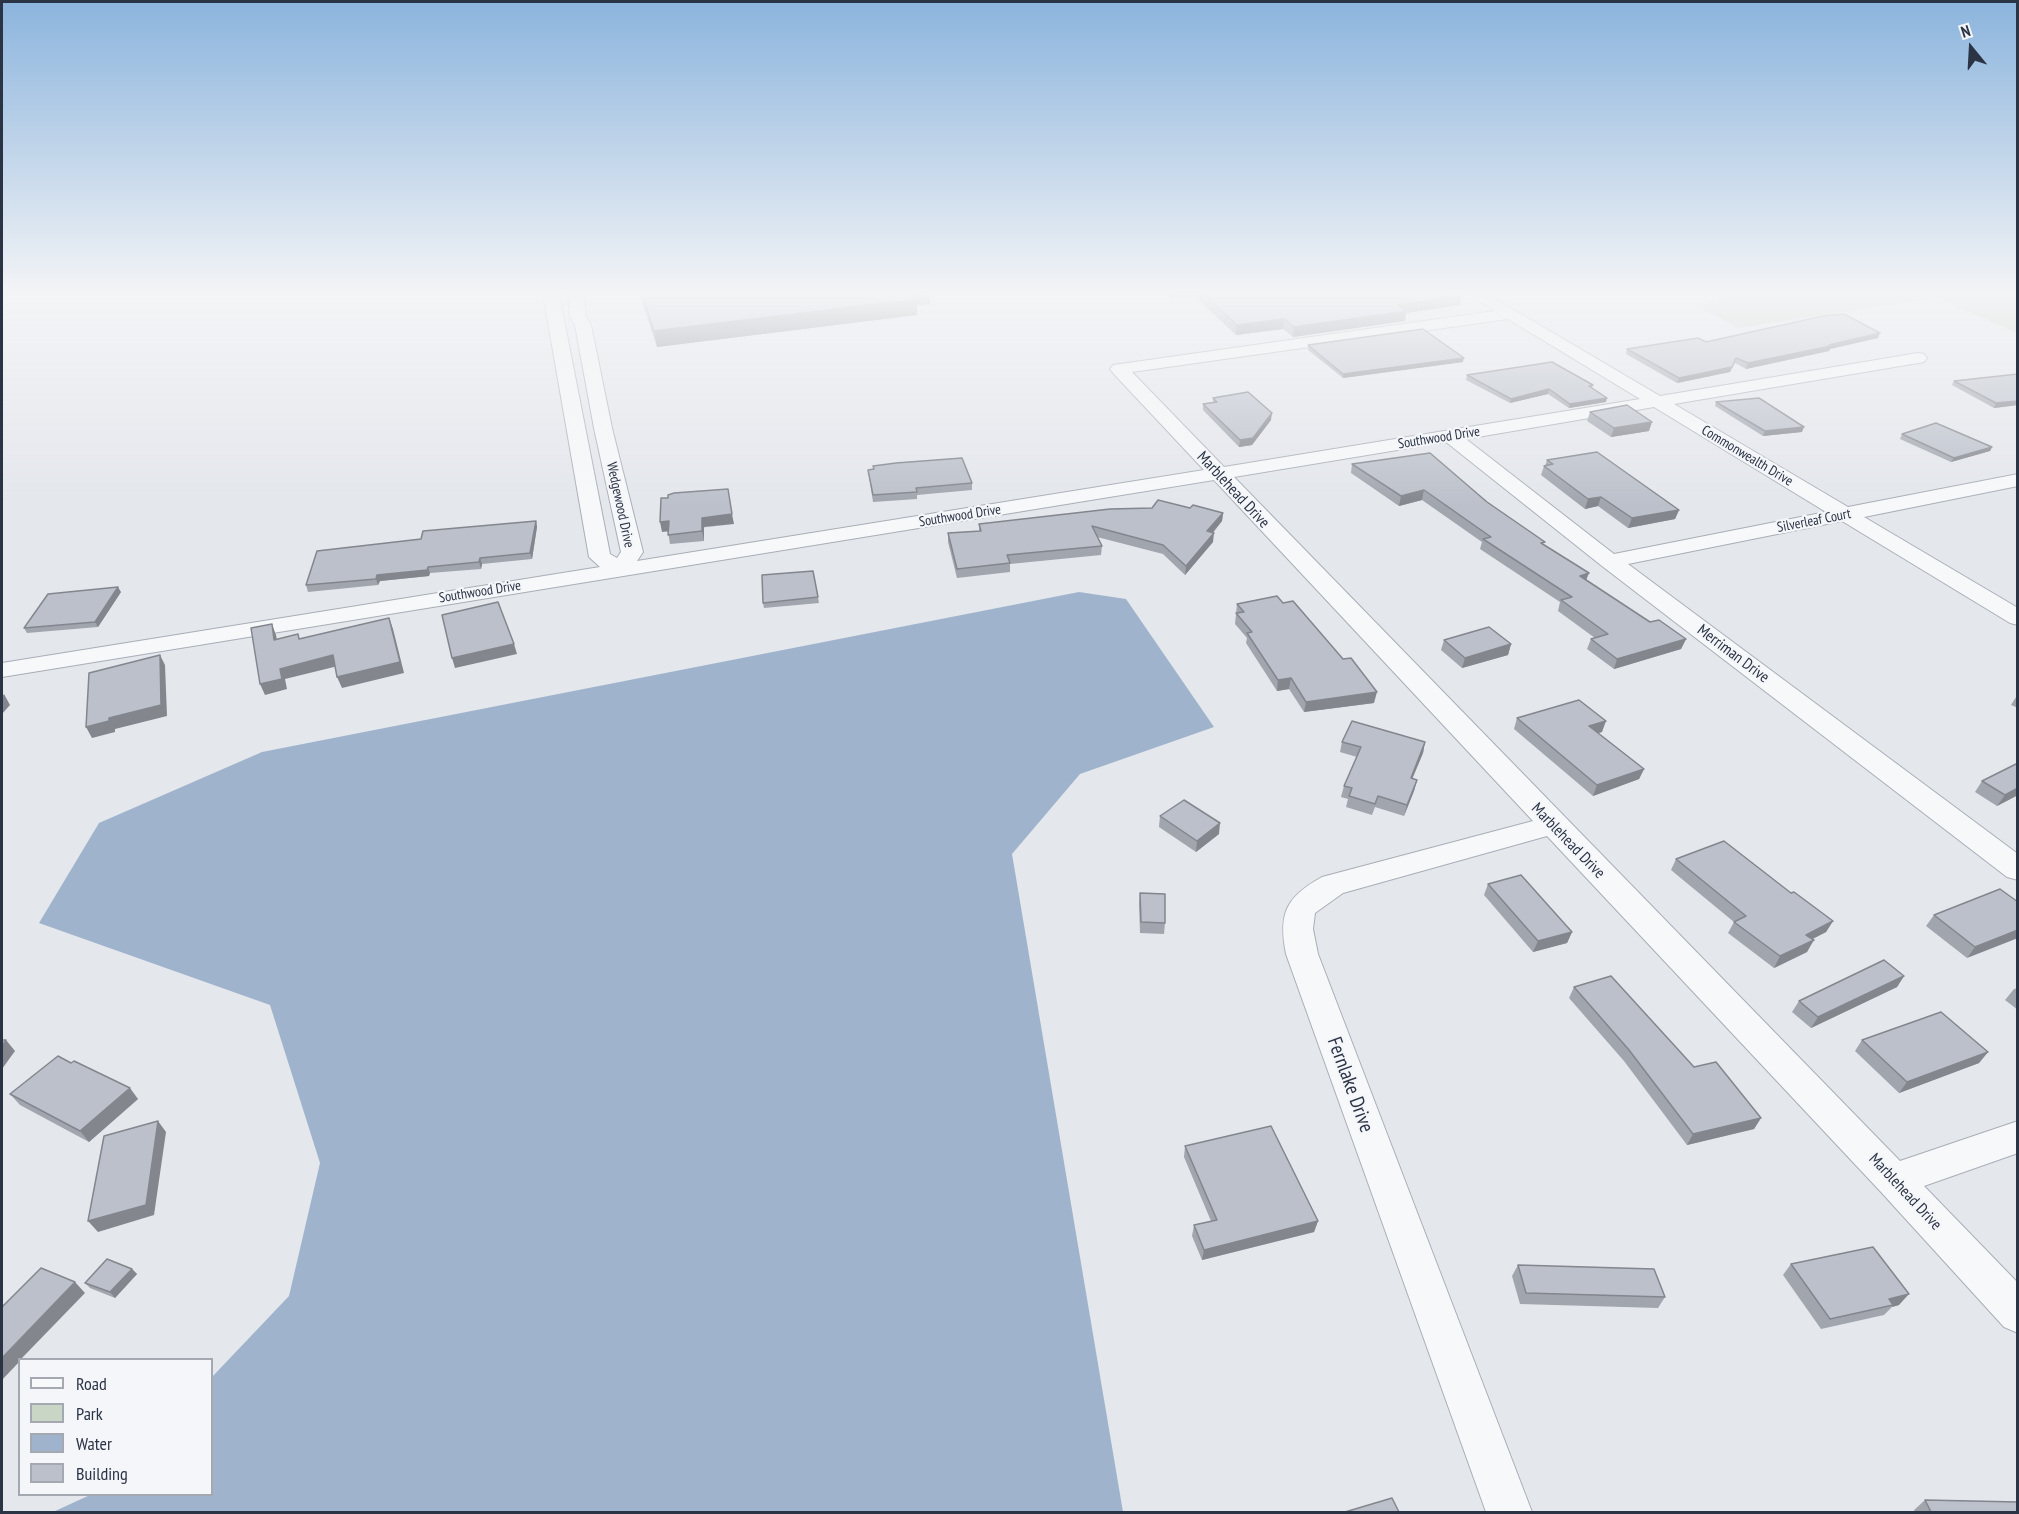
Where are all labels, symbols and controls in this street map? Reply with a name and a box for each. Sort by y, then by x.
north arrow [1941,18,2001,78]
text: N [1958,20,1973,42]
street label: Commonwealth Drive [1698,422,1796,490]
street label: Southwood Drive [1397,423,1481,453]
street label: Marblehead Drive [1193,448,1273,532]
street label: Wedgewood Drive [603,461,637,549]
street label: Southwood Drive [918,501,1002,531]
street label: Silverleaf Court [1776,506,1852,536]
street label: Southwood Drive [438,577,522,607]
street label: Merriman Drive [1693,621,1773,687]
street label: Marblehead Drive [1527,799,1609,883]
street label: Fernlake Drive [1322,1034,1378,1136]
street label: Marblehead Drive [1865,1150,1945,1234]
legend [18,1358,213,1496]
text: Road [76,1372,107,1395]
text: Park [76,1402,103,1425]
text: Water [76,1432,112,1455]
text: Building [76,1462,128,1485]

